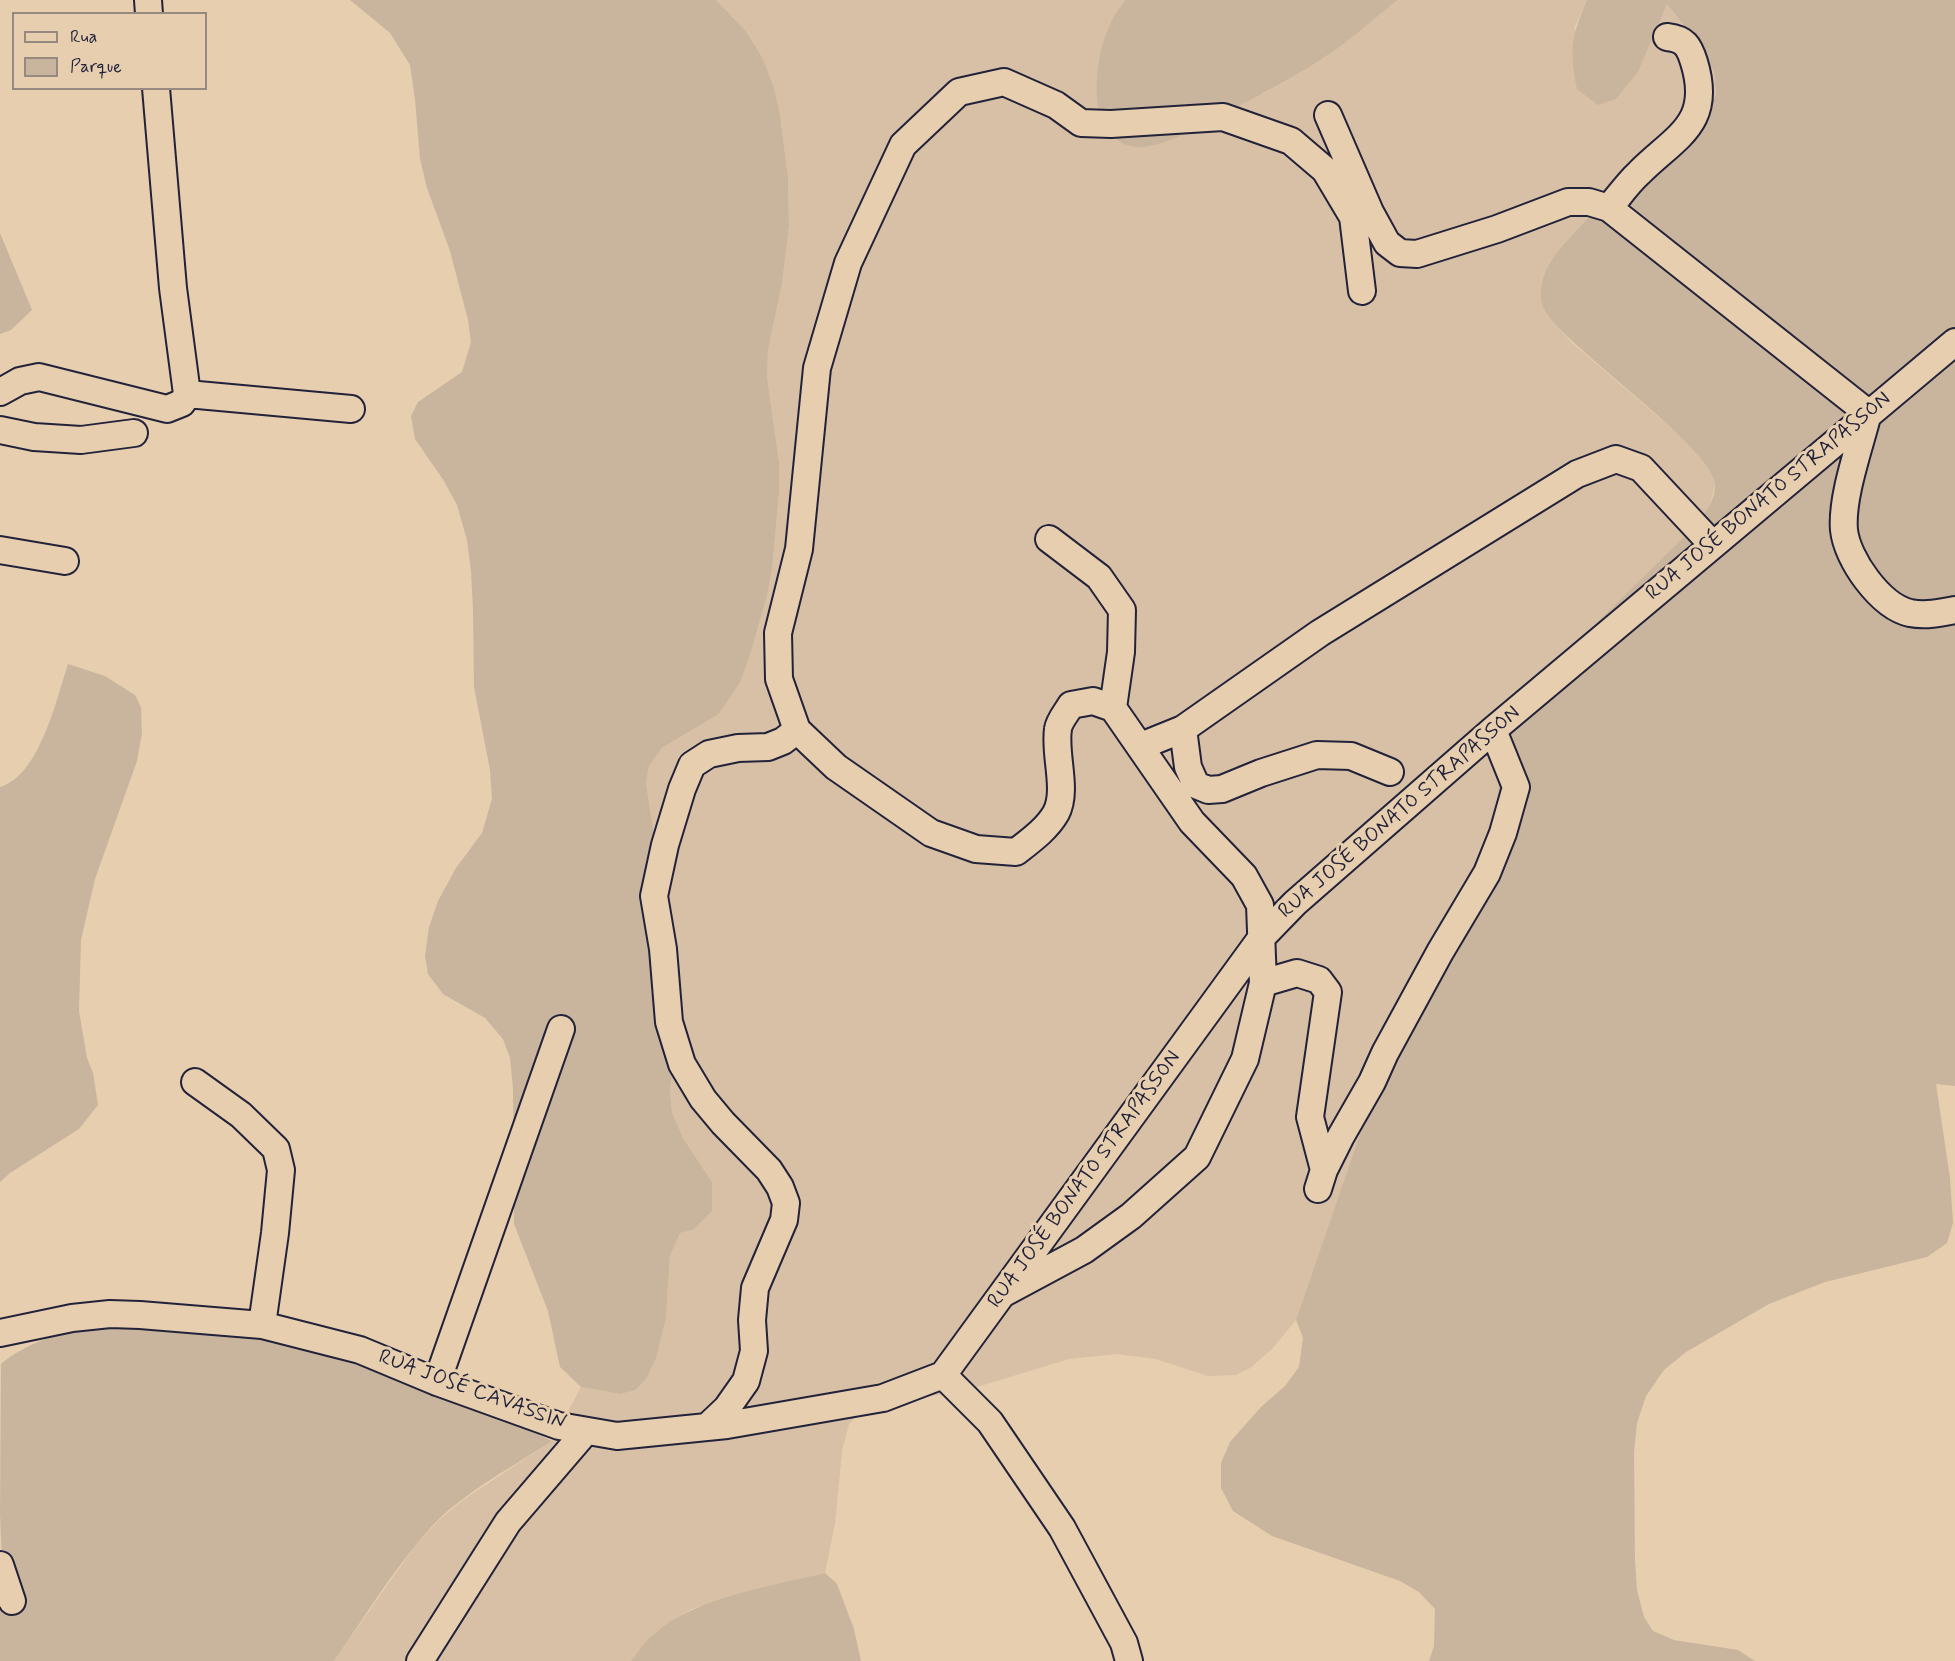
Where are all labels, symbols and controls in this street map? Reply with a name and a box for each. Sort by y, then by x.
legend [12,12,207,90]
text: Rua [70,25,97,49]
text: Parque [70,55,122,79]
street label: RUA JOSÉ BONATO STRAPASSON [1642,387,1896,607]
street label: RUA JOSÉ BONATO STRAPASSON [1274,701,1526,925]
street label: RUA JOSÉ BONATO STRAPASSON [983,1047,1187,1313]
street label: RUA JOSÉ CAVASSIN [375,1345,569,1437]

